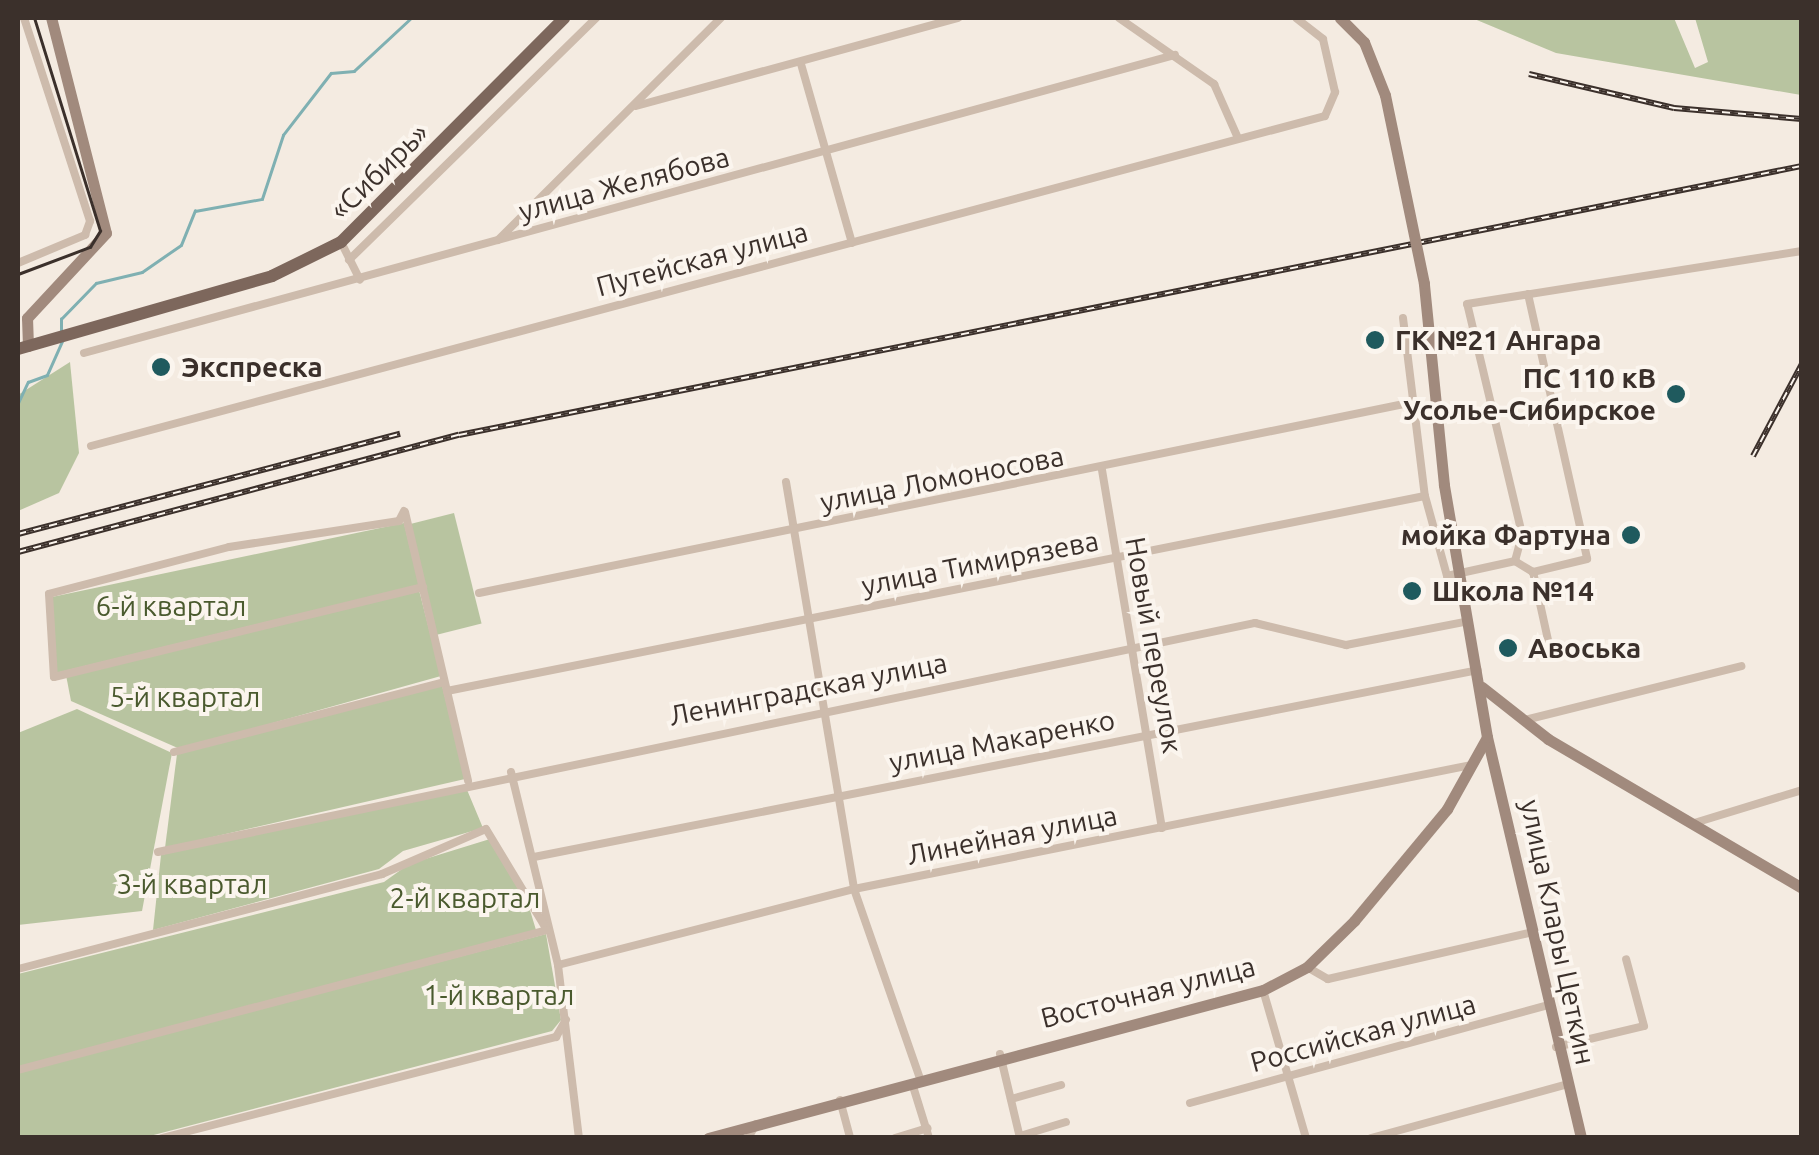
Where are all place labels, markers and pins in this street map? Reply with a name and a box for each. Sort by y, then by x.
place label: ГК №21 Ангара [1395,323,1601,357]
marker: ГК №21 Ангара [1364,329,1386,351]
place label: Экспреска [181,350,323,384]
marker: Экспреска [150,356,172,378]
place label: ПС 110 кВ Усолье-Сибирское [1403,361,1656,427]
marker: ПС 110 кВ Усолье-Сибирское [1665,383,1687,405]
place label: мойка Фартуна [1401,518,1611,552]
marker: мойка Фартуна [1620,524,1642,546]
place label: Школа №14 [1432,574,1594,608]
marker: Школа №14 [1401,580,1423,602]
place label: Авоська [1528,631,1641,665]
marker: Авоська [1497,637,1519,659]

